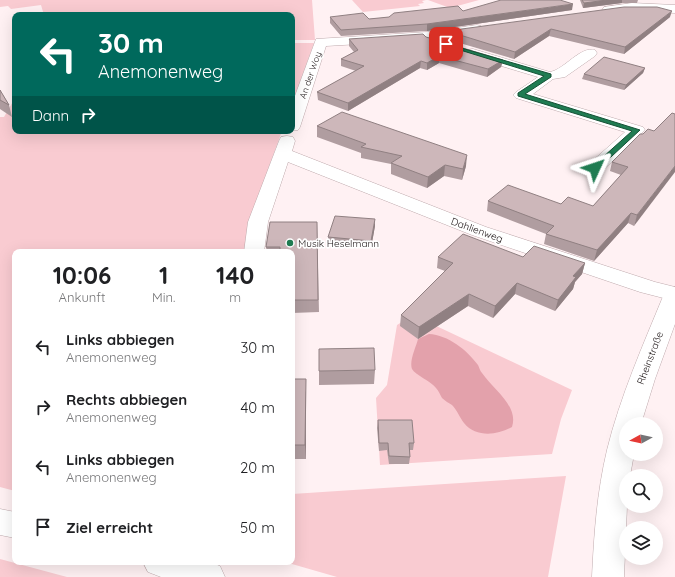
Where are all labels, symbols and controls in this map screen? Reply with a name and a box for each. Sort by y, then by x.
text: 30 m [98,25,164,60]
pin [429,27,463,61]
icon: left [32,28,84,80]
icon: arrive [435,33,457,55]
street label: An der Woy [297,50,323,100]
text: Anemonenweg [98,60,223,83]
icon: right [77,104,99,126]
text: Dann [32,106,69,125]
position arrow [574,147,616,189]
street label: Dahlienweg [449,215,505,245]
place label: Musik Heselmann [298,237,379,250]
marker: Musik Heselmann [285,238,295,248]
text: 10:06 [53,260,111,290]
text: 1 [159,260,168,290]
text: 140 [216,260,254,290]
text: Ankunft [59,289,105,305]
text: Min. [152,289,175,305]
text: m [229,289,241,305]
street label: Rheinstraße [634,329,666,386]
text: Links abbiegen [66,330,174,349]
icon: left [32,336,54,358]
text: 30 m [240,338,275,357]
text: Anemonenweg [66,349,157,365]
text: Rechts abbiegen [66,390,187,409]
icon: right [32,396,54,418]
text: 40 m [240,398,275,417]
text: Anemonenweg [66,409,157,425]
north arrow [619,417,663,461]
map controls [619,417,663,565]
text: Links abbiegen [66,450,174,469]
icon: left [32,456,54,478]
text: 20 m [240,458,275,477]
text: Anemonenweg [66,469,157,485]
button: search [619,469,663,513]
icon: arrive [32,516,54,538]
text: Ziel erreicht [66,518,153,537]
text: 50 m [240,518,275,537]
button: layers [619,521,663,565]

